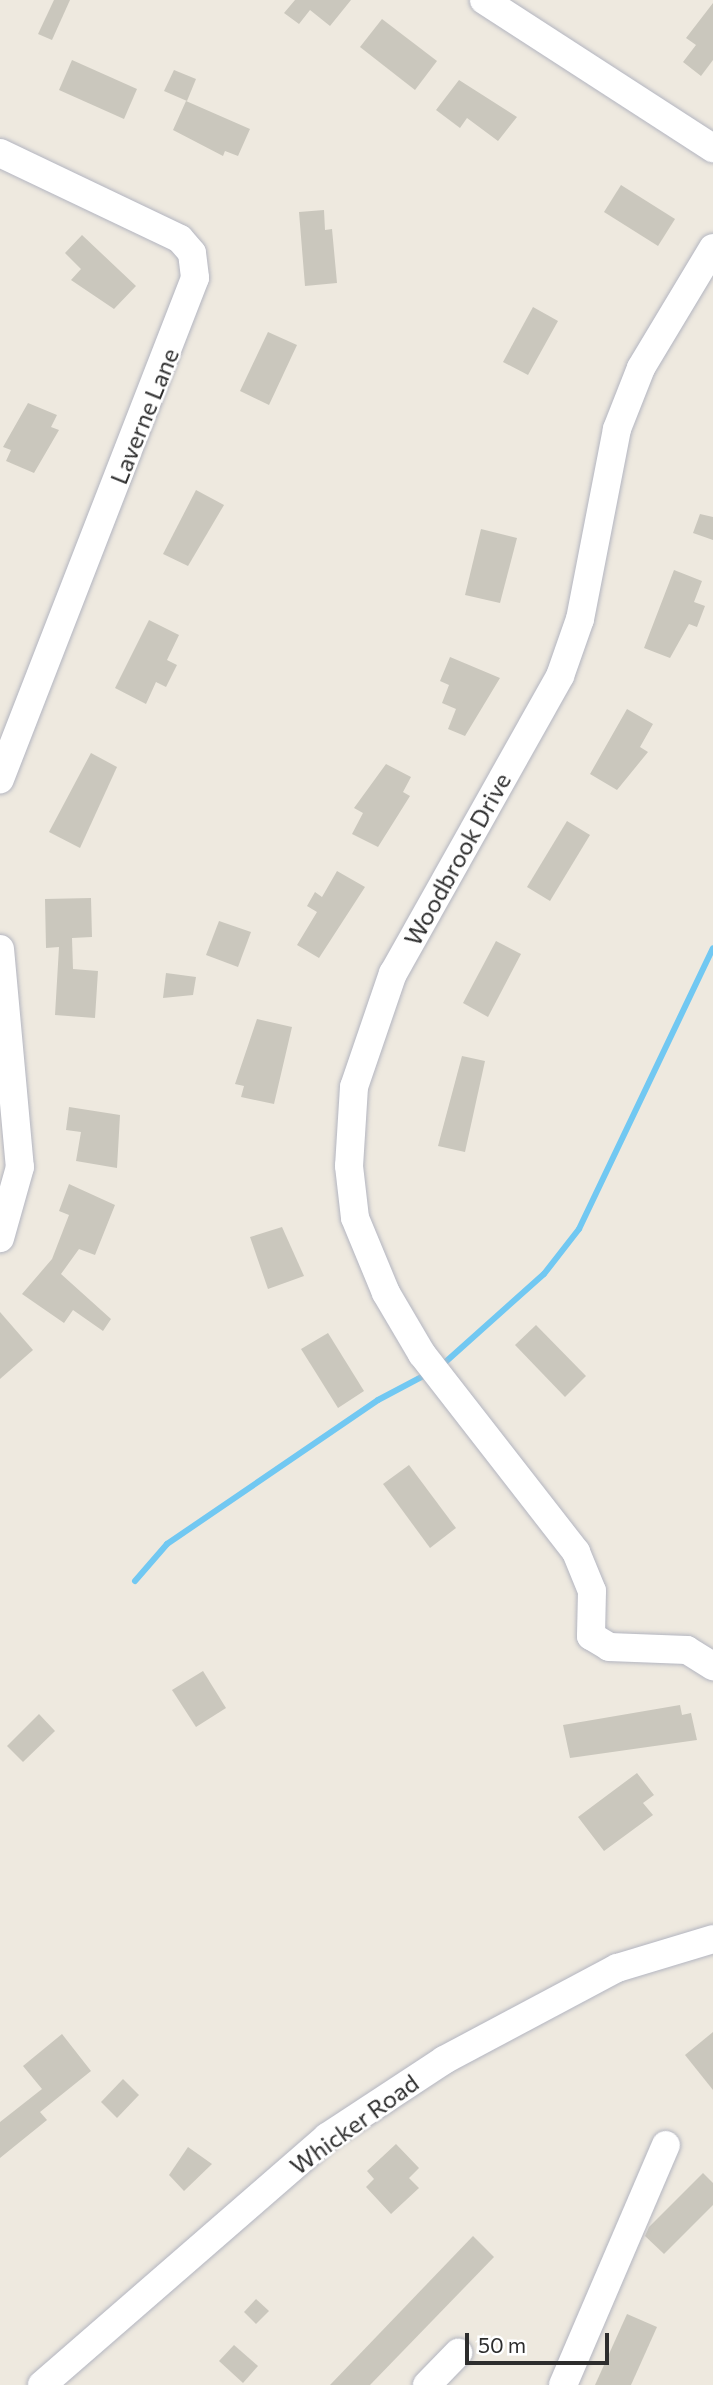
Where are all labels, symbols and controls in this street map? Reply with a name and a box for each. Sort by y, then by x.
street label: Laverne Lane [104,344,184,488]
street label: Woodbrook Drive [398,768,516,950]
street label: Whicker Road [284,2068,424,2180]
scale bar [468,2318,612,2362]
text: 50 m [478,2332,526,2357]

